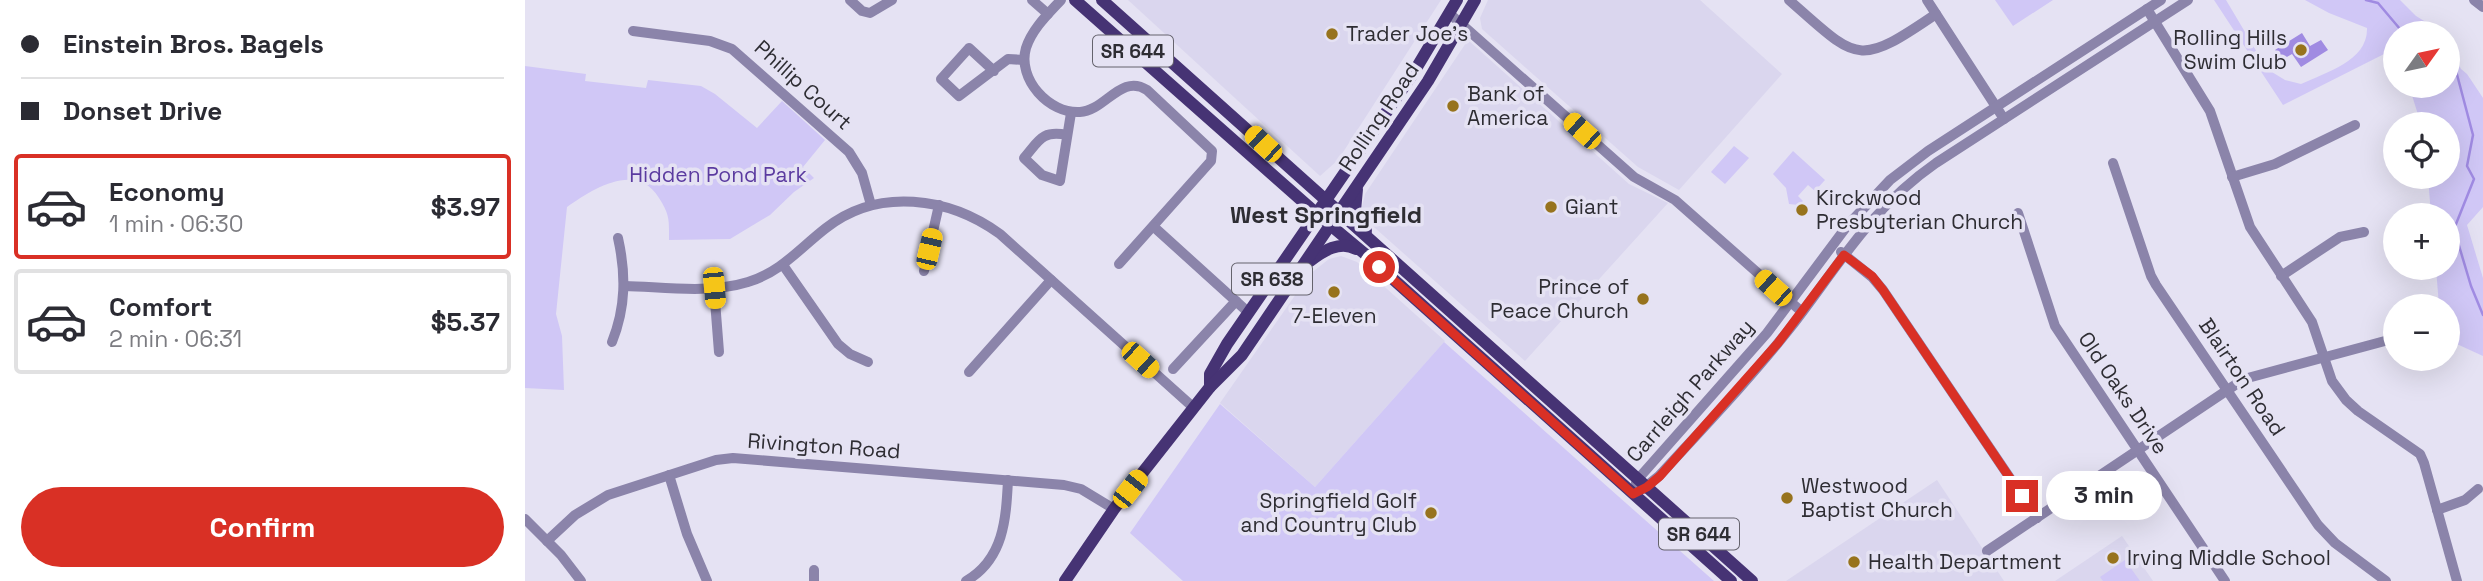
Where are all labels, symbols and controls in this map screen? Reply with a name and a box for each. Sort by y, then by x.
place label: Trader Joe's [1346,20,1468,47]
north arrow [2383,21,2461,98]
map controls [2383,21,2460,371]
place label: Rolling Hills Swim Club [2173,24,2287,75]
marker: Trader Joe's [1324,26,1340,42]
text: Einstein Bros. Bagels [63,27,324,61]
street label: Phillip Court [749,34,858,135]
road number: SR 644 [1093,36,1173,66]
marker: Rolling Hills Swim Club [2293,42,2309,58]
street label: Rolling Road [1332,57,1425,176]
place label: Bank of America [1467,80,1548,131]
text: Donset Drive [63,94,222,128]
marker: Bank of America [1445,98,1461,114]
car [1560,109,1605,153]
button: locate [2383,112,2460,189]
car [1241,122,1286,166]
park label: Hidden Pond Park [629,161,807,188]
icon: car [25,175,88,238]
text: Economy [109,175,225,209]
place label: Kirckwood Presbyterian Church [1816,184,2023,235]
text: $3.97 [431,190,500,224]
place label: Giant [1565,193,1618,220]
district label: West Springfield [1230,199,1422,230]
marker: Giant [1543,199,1559,215]
marker: Kirckwood Presbyterian Church [1794,202,1810,218]
button: + [2383,203,2460,280]
text: 1 min · 06:30 [109,209,243,239]
car [915,226,944,272]
route start [1363,251,1395,283]
road number: SR 638 [1232,264,1312,294]
car [702,266,727,310]
car [1751,266,1796,310]
place label: Prince of Peace Church [1490,273,1629,324]
marker: 7-Eleven [1326,284,1342,300]
icon: car [25,290,88,353]
text: Comfort [109,290,212,324]
marker: Prince of Peace Church [1635,291,1651,307]
button: − [2383,294,2460,371]
place label: 7-Eleven [1291,302,1377,329]
text: $5.37 [431,305,500,339]
street label: Blairton Road [2193,313,2292,441]
street label: Carrleigh Parkway [1620,314,1759,468]
text: 2 min · 06:31 [109,324,242,354]
street label: Old Oaks Drive [2073,326,2174,459]
car [1118,338,1163,382]
street label: Rivington Road [747,427,901,464]
car [1109,466,1152,512]
place label: Westwood Baptist Church [1801,472,1953,523]
callout: 3 min [2047,472,2162,520]
route end [2006,480,2038,512]
text: 3 min [2074,480,2134,510]
button: Confirm [21,487,504,567]
place label: Springfield Golf and Country Club [1240,487,1417,538]
marker: Westwood Baptist Church [1779,490,1795,506]
marker: Springfield Golf and Country Club [1423,505,1439,521]
road number: SR 644 [1659,519,1739,550]
place label: Irving Middle School [2127,544,2331,571]
place label: Health Department [1868,548,2062,575]
marker: Irving Middle School [2105,550,2121,566]
marker: Health Department [1846,554,1862,570]

